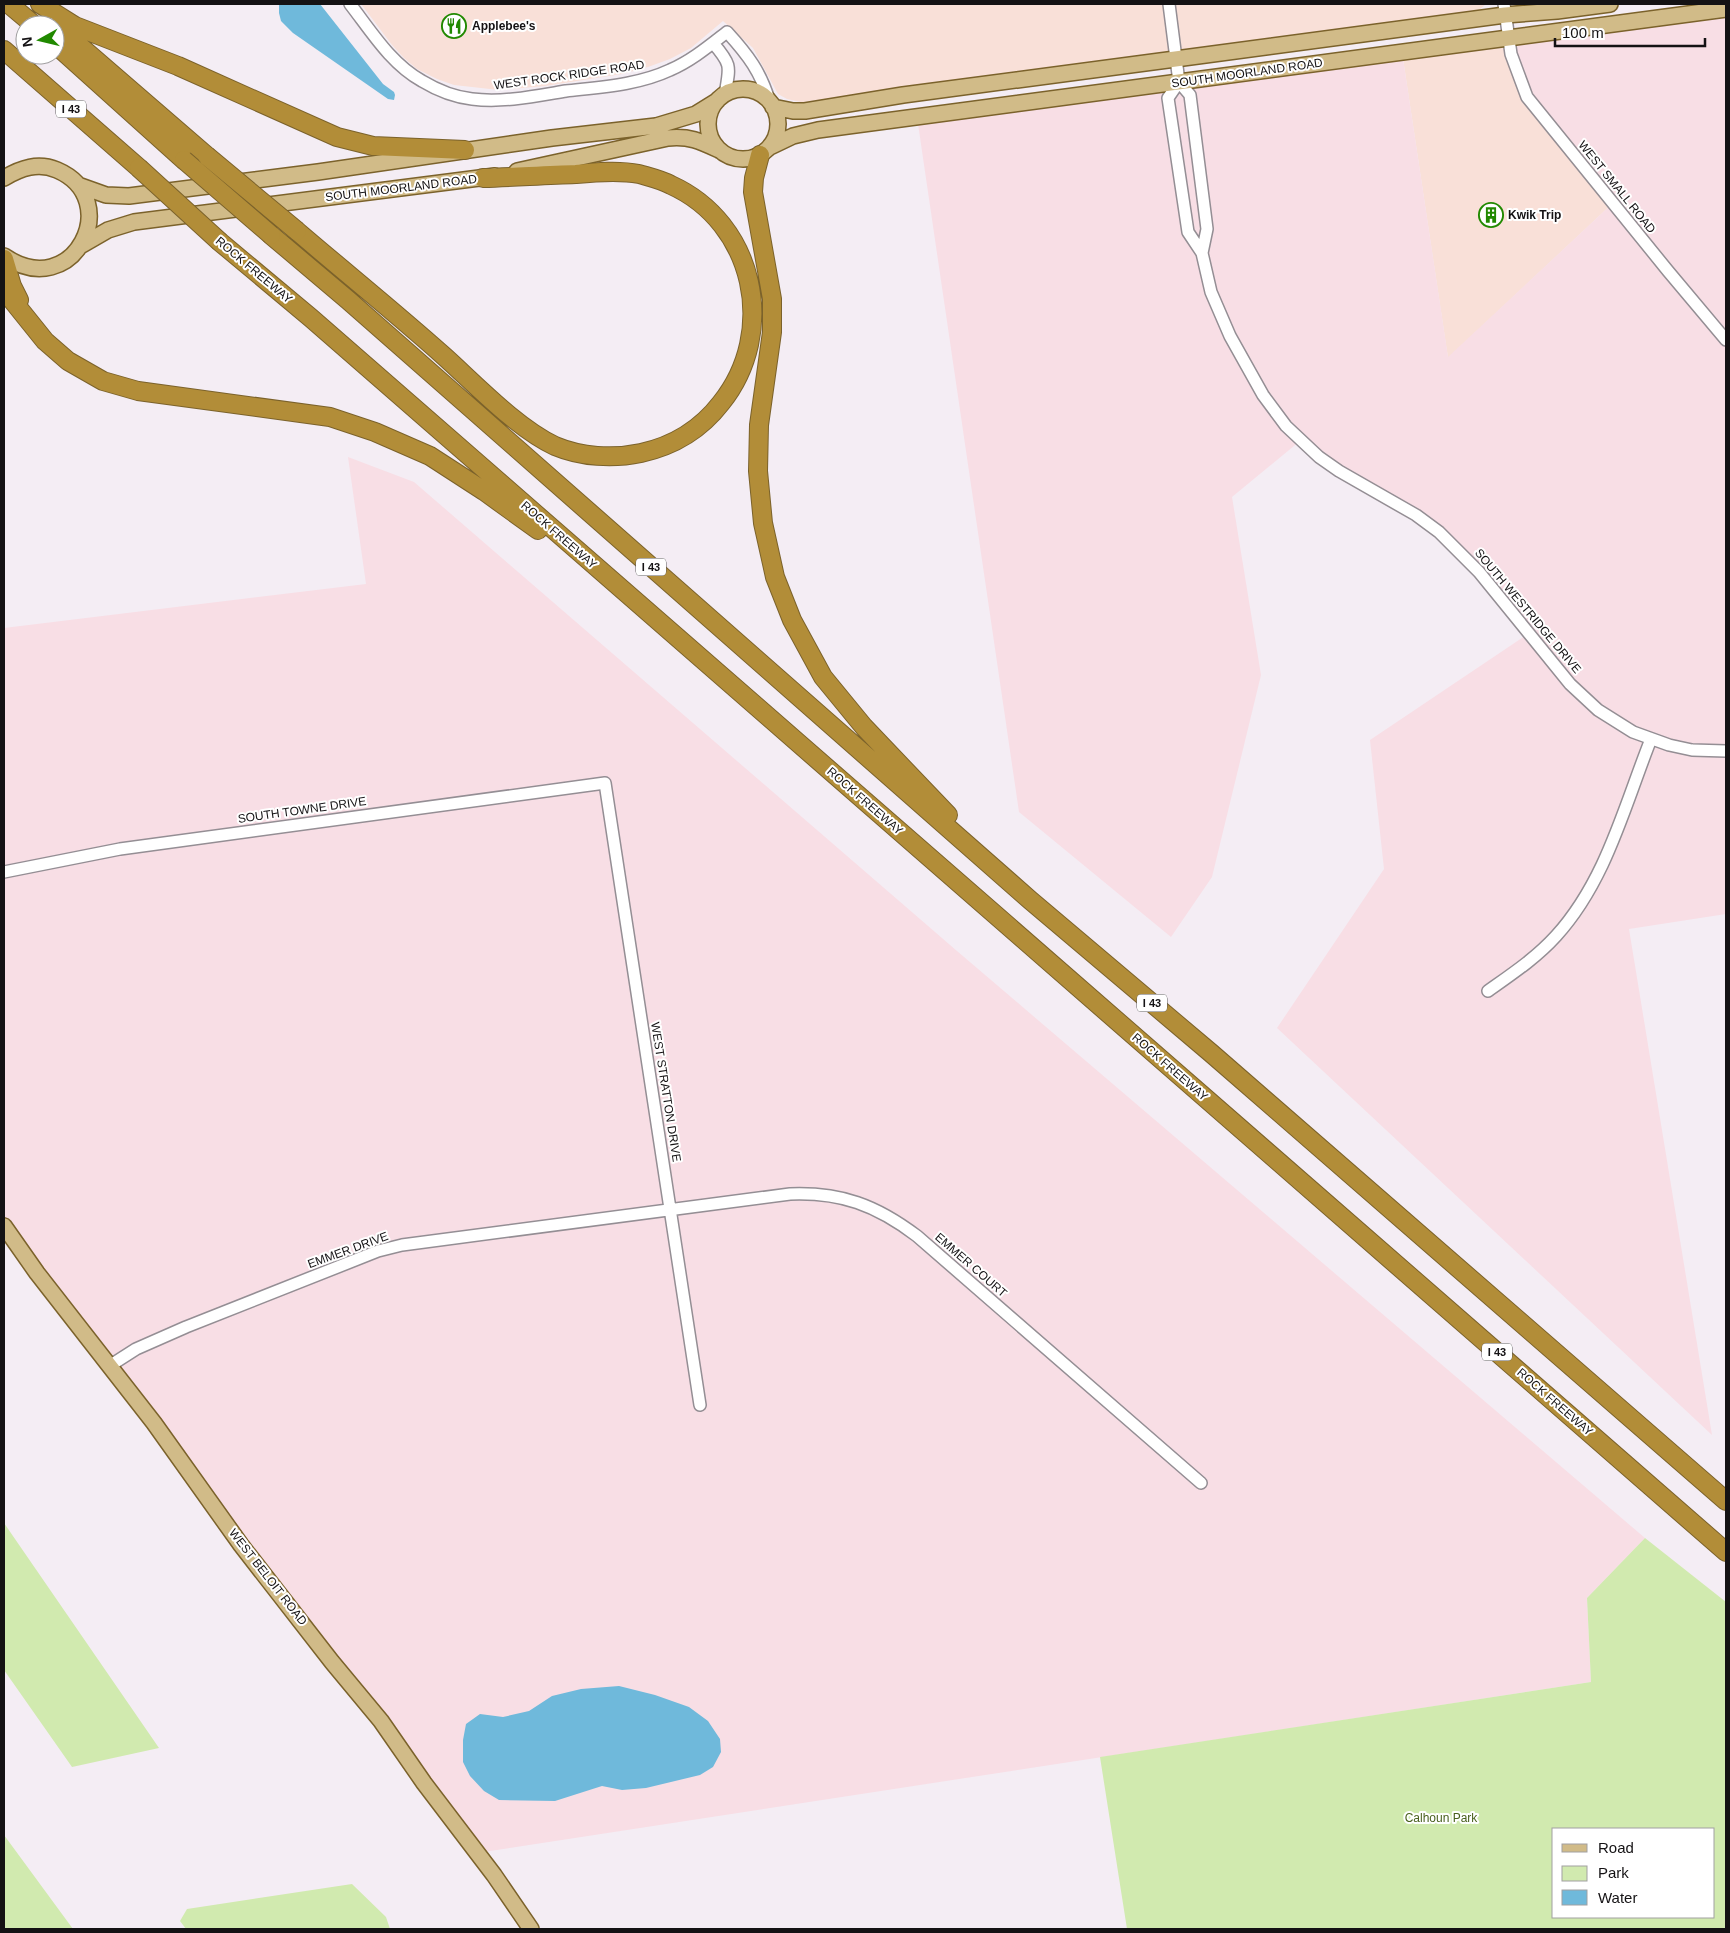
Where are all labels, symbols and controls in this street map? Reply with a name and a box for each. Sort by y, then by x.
restaurant icon: Applebee's [441,13,467,39]
north arrow [15,15,65,65]
scale bar [1555,15,1705,47]
place label: Applebee's [472,19,536,33]
text: 100 m [1562,24,1604,41]
text: N [18,36,36,48]
street label: SOUTH MOORLAND ROAD [1170,55,1324,91]
street label: WEST ROCK RIDGE ROAD [493,57,645,92]
road number: I 43 [56,100,86,118]
street label: WEST SMALL ROAD [1575,138,1659,236]
street label: SOUTH MOORLAND ROAD [324,172,478,204]
building icon: Kwik Trip [1478,202,1504,228]
place label: Kwik Trip [1508,208,1561,222]
street label: ROCK FREEWAY [213,234,295,306]
street label: ROCK FREEWAY [518,498,600,572]
street label: SOUTH WESTRIDGE DRIVE [1472,546,1584,676]
road number: I 43 [636,558,666,576]
street label: ROCK FREEWAY [824,764,906,838]
street label: SOUTH TOWNE DRIVE [237,794,367,826]
road number: I 43 [1137,994,1167,1011]
street label: WEST STRATTON DRIVE [648,1021,684,1163]
street label: ROCK FREEWAY [1129,1030,1211,1104]
street label: EMMER DRIVE [306,1229,390,1271]
street label: EMMER COURT [932,1230,1010,1300]
road number: I 43 [1482,1344,1512,1360]
street label: ROCK FREEWAY [1514,1365,1596,1439]
street label: WEST BELOIT ROAD [226,1526,310,1628]
park label: Calhoun Park [1405,1811,1478,1825]
legend [1552,1828,1715,1918]
text: Road [1598,1839,1634,1856]
text: Park [1598,1864,1629,1881]
text: Water [1598,1889,1637,1906]

